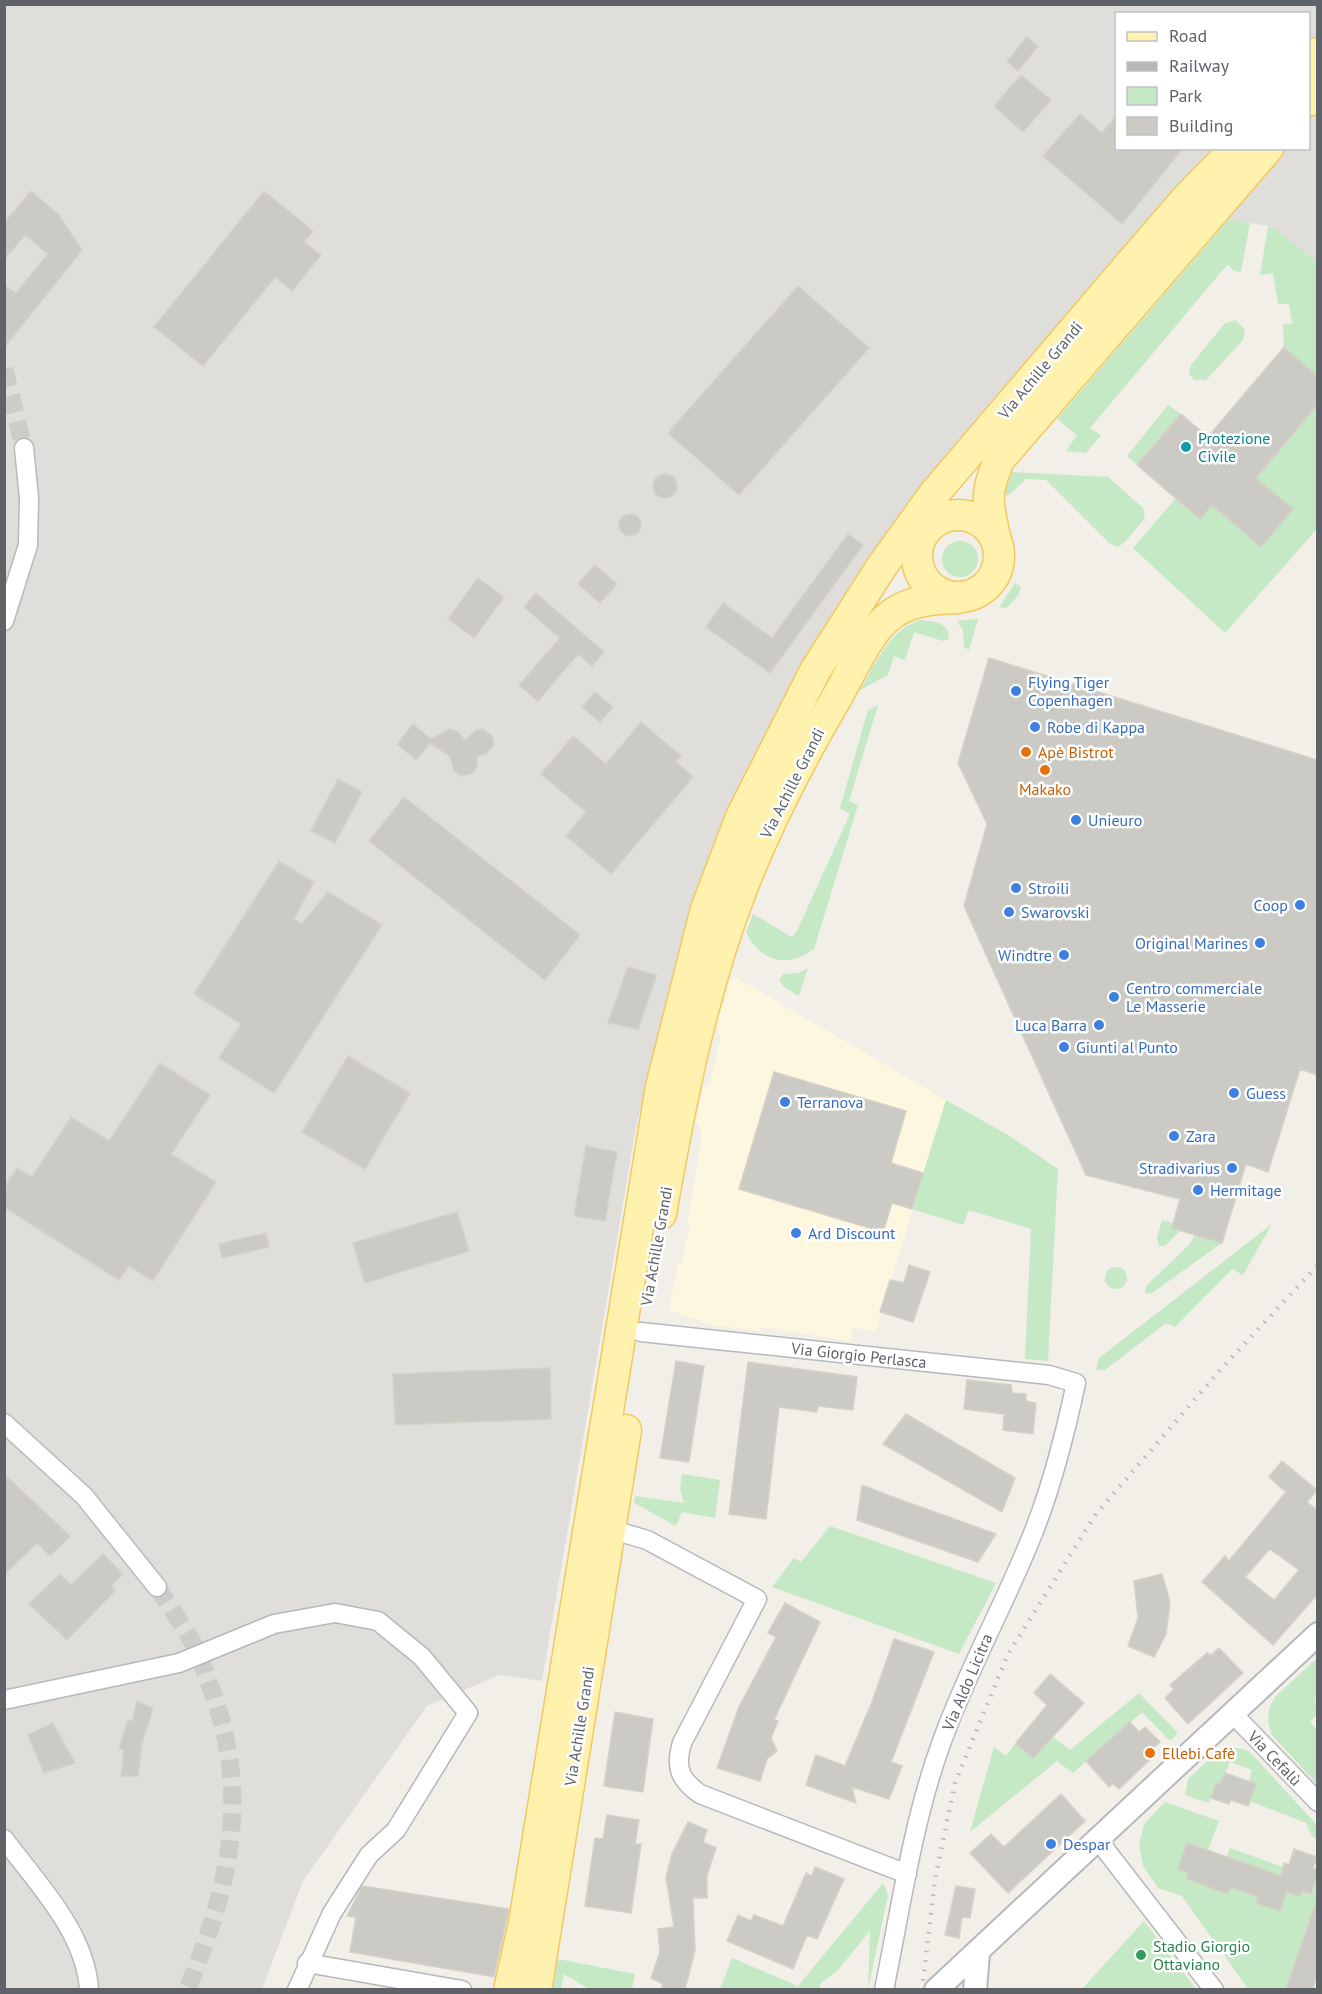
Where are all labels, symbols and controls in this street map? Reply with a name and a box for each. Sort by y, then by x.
legend [1115,12,1310,150]
text: Road [1169,24,1207,47]
text: Railway [1169,54,1230,77]
text: Park [1169,84,1202,107]
text: Building [1169,114,1233,137]
street label: Via Achille Grandi [993,317,1087,424]
place label: Protezione Civile [1198,428,1271,466]
marker: Protezione Civile [1179,440,1193,454]
place label: Flying Tiger Copenhagen [1028,672,1113,710]
marker: Flying Tiger Copenhagen [1009,684,1023,698]
place label: Robe di Kappa [1047,717,1145,737]
marker: Robe di Kappa [1028,720,1042,734]
street label: Via Achille Grandi [755,725,828,842]
place label: Apè Bistrot [1038,742,1114,762]
marker: Apè Bistrot [1019,745,1033,759]
marker: Makako [1038,763,1052,777]
place label: Makako [1019,779,1071,799]
place label: Unieuro [1088,810,1142,830]
marker: Unieuro [1069,813,1083,827]
place label: Stroili [1028,878,1069,898]
marker: Stroili [1009,881,1023,895]
place label: Coop [1254,895,1288,915]
marker: Coop [1293,898,1307,912]
place label: Swarovski [1021,902,1089,922]
marker: Swarovski [1002,905,1016,919]
place label: Original Marines [1135,933,1248,953]
marker: Original Marines [1253,936,1267,950]
place label: Windtre [998,945,1052,965]
marker: Windtre [1057,948,1071,962]
place label: Centro commerciale Le Masserie [1126,978,1262,1016]
marker: Centro commerciale Le Masserie [1107,990,1121,1004]
place label: Luca Barra [1015,1015,1087,1035]
marker: Luca Barra [1092,1018,1106,1032]
place label: Giunti al Punto [1076,1037,1178,1057]
marker: Giunti al Punto [1057,1040,1071,1054]
place label: Guess [1246,1083,1286,1103]
marker: Guess [1227,1086,1241,1100]
place label: Terranova [797,1092,864,1112]
marker: Terranova [778,1095,792,1109]
place label: Zara [1186,1126,1216,1146]
marker: Zara [1167,1129,1181,1143]
place label: Stradivarius [1139,1158,1220,1178]
marker: Stradivarius [1225,1161,1239,1175]
place label: Hermitage [1210,1180,1282,1200]
marker: Hermitage [1191,1183,1205,1197]
street label: Via Achille Grandi [635,1185,676,1308]
place label: Ard Discount [808,1223,896,1243]
marker: Ard Discount [789,1226,803,1240]
street label: Via Giorgio Perlasca [789,1338,928,1372]
street label: Via Aldo Licitra [937,1630,996,1734]
street label: Via Achille Grandi [559,1665,598,1788]
street label: Via Cefalù [1243,1726,1306,1790]
place label: Ellebi Cafè [1162,1743,1235,1763]
marker: Ellebi Cafè [1143,1746,1157,1760]
place label: Despar [1063,1834,1111,1854]
marker: Despar [1044,1837,1058,1851]
place label: Stadio Giorgio Ottaviano [1153,1936,1250,1974]
marker: Stadio Giorgio Ottaviano [1134,1948,1148,1962]

